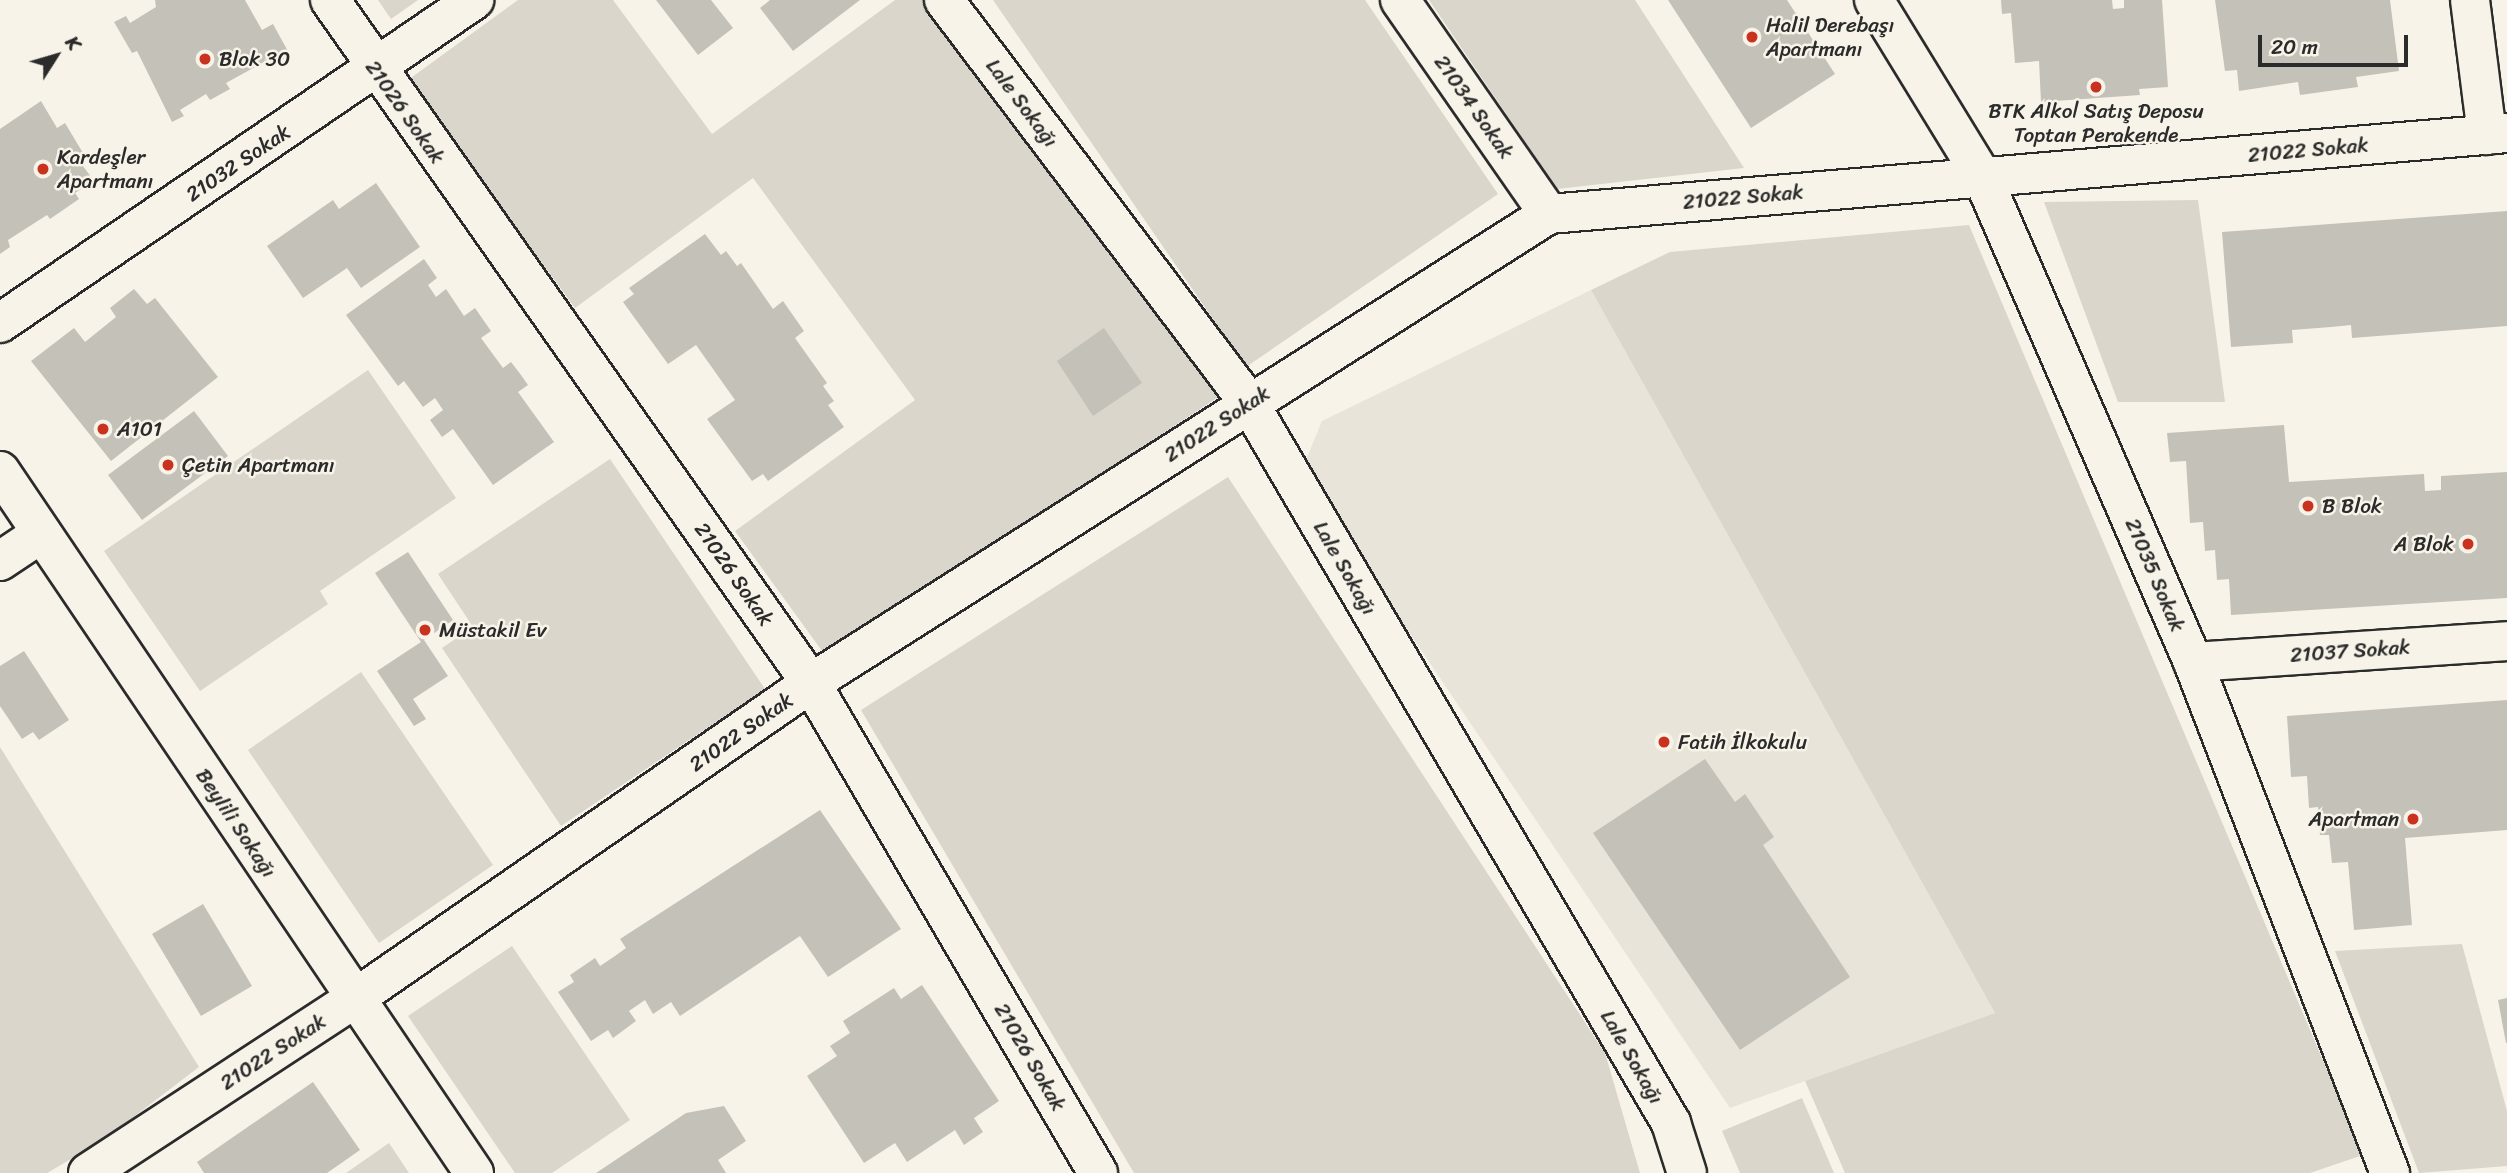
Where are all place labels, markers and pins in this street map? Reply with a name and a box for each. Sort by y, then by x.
place label: Halil Derebaşı Apartmanı [1766,12,1895,62]
marker: Halil Derebaşı Apartmanı [1744,29,1760,45]
place label: Blok 30 [219,46,290,72]
marker: Blok 30 [197,51,213,67]
marker: BTK Alkol Satış Deposu Toptan Perakende [2088,79,2104,95]
place label: BTK Alkol Satış Deposu Toptan Perakende [1988,98,2204,148]
place label: Kardeşler Apartmanı [57,144,153,194]
marker: Kardeşler Apartmanı [35,161,51,177]
place label: A101 [117,416,162,442]
marker: A101 [95,421,111,437]
place label: Çetin Apartmanı [182,452,334,478]
marker: Çetin Apartmanı [160,457,176,473]
place label: B Blok [2322,493,2382,519]
marker: B Blok [2300,498,2316,514]
place label: A Blok [2394,531,2454,557]
marker: A Blok [2460,536,2476,552]
place label: Müstakil Ev [439,617,547,643]
marker: Müstakil Ev [417,622,433,638]
place label: Fatih İlkokulu [1678,729,1807,755]
marker: Fatih İlkokulu [1656,734,1672,750]
place label: Apartman [2309,806,2399,832]
marker: Apartman [2405,811,2421,827]

